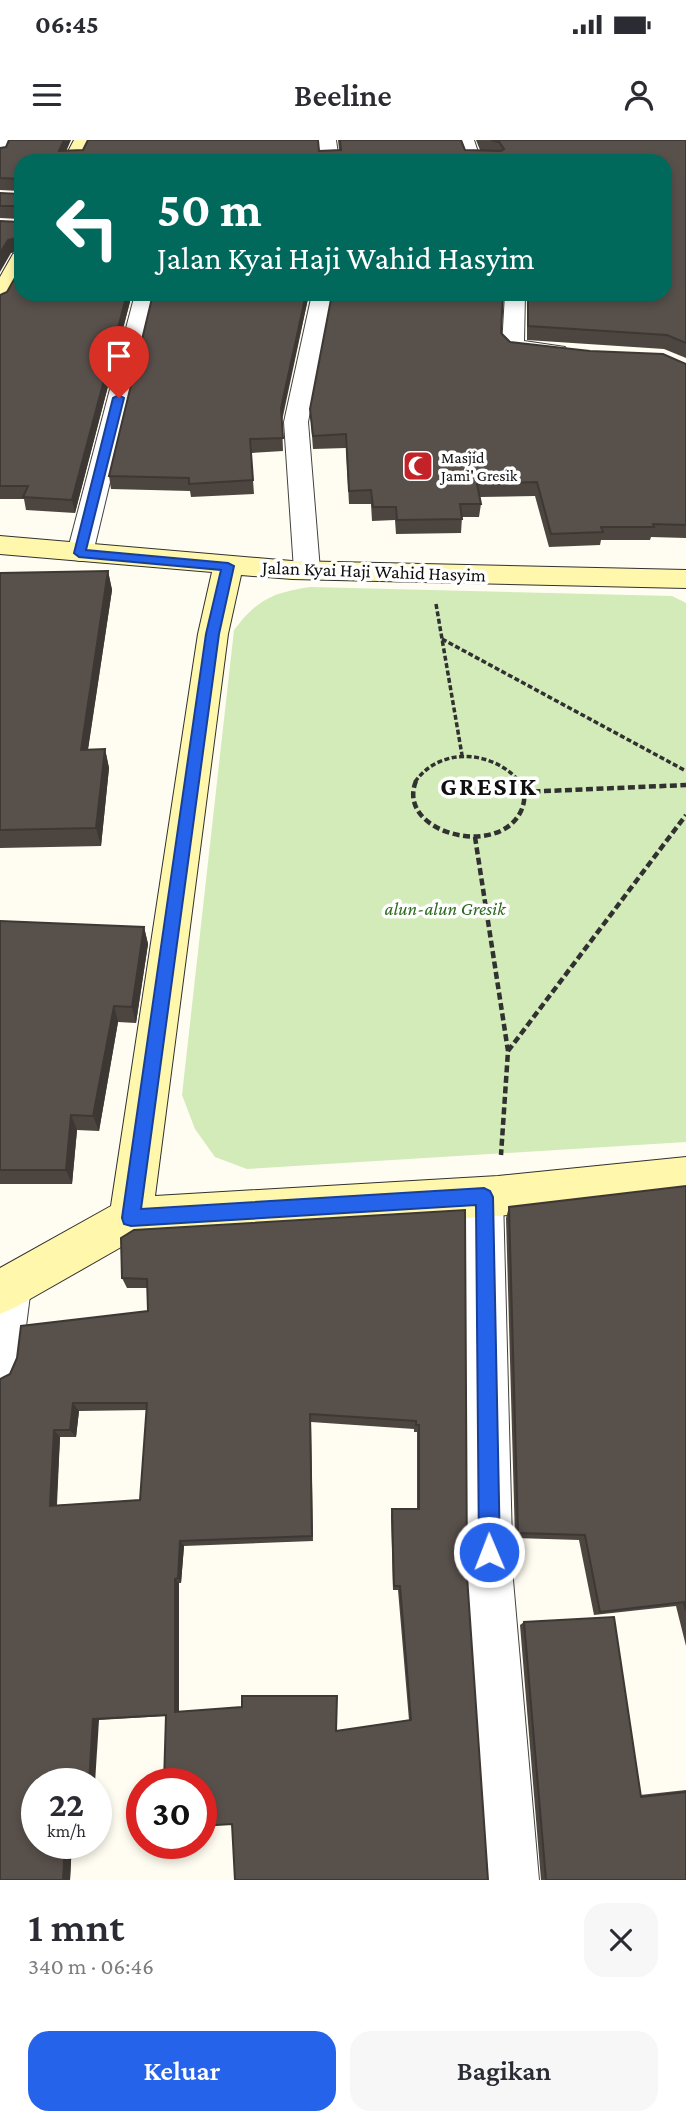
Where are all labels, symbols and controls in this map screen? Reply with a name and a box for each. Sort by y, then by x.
text: 06:45 [35,10,99,39]
icon: menu [28,76,66,114]
icon: person [620,76,658,114]
text: Beeline [294,77,392,113]
icon: left [42,182,133,273]
text: 50 m [157,182,262,237]
text: Jalan Kyai Haji Wahid Hasyim [157,240,535,276]
pin [89,326,149,398]
icon: arrive [100,337,138,375]
mosque icon: Masjid Jami' Gresik [401,449,435,483]
place label: Masjid Jami' Gresik [439,449,518,485]
street label: Jalan Kyai Haji Wahid Hasyim [260,557,486,586]
district label: GRESIK [440,772,538,801]
park label: alun-alun Gresik [385,898,506,919]
position arrow [452,1515,526,1589]
speed limit sign: 30 [126,1768,217,1859]
text: 22 [49,1785,84,1824]
text: km/h [47,1821,86,1841]
text: 1 mnt [28,1903,124,1950]
button: close [584,1903,658,1977]
text: 340 m · 06:46 [28,1953,154,1979]
button: Keluar [28,2031,336,2111]
button: Bagikan [350,2031,658,2111]

